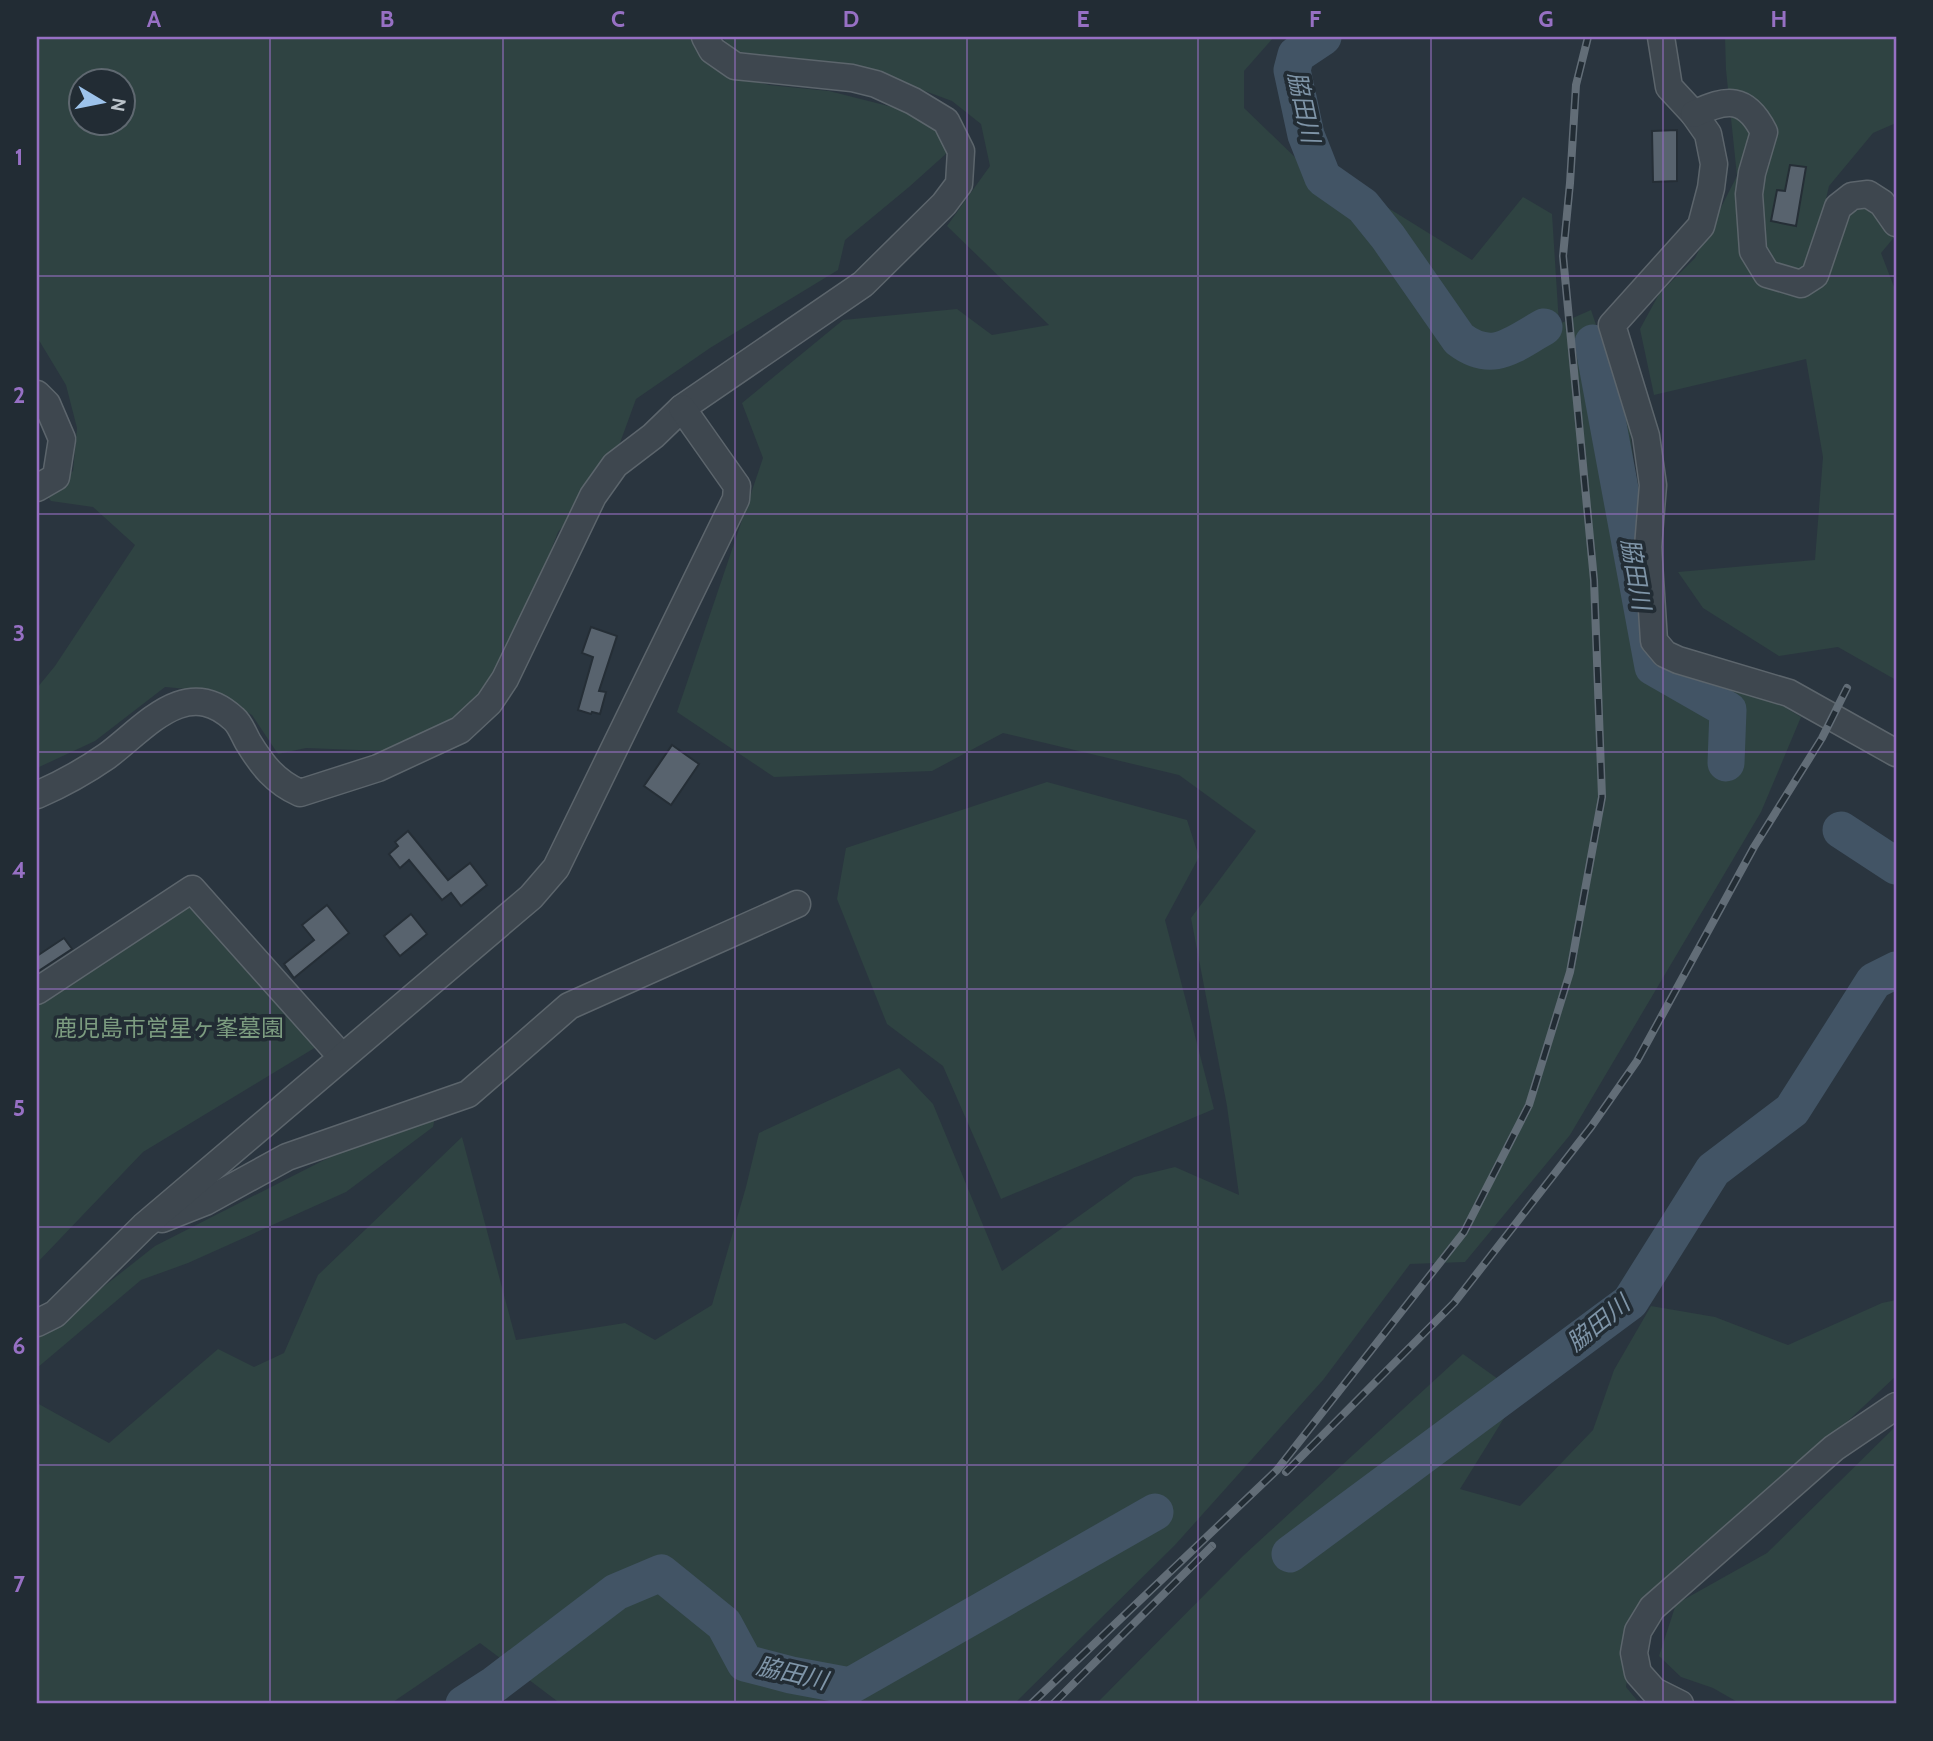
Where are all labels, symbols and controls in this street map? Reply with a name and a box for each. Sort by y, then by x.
text: A [147,5,162,33]
text: B [380,5,394,33]
text: C [611,5,625,33]
text: D [843,5,859,33]
text: E [1076,5,1090,33]
text: F [1309,5,1321,33]
text: G [1538,5,1554,33]
text: H [1771,5,1787,33]
north arrow [66,66,136,136]
water label: 脇田川 [1282,69,1326,148]
text: N [106,96,131,113]
text: 1 [15,143,23,171]
text: 2 [13,381,25,409]
water label: 脇田川 [1615,536,1657,615]
text: 3 [13,619,25,647]
text: 4 [12,856,26,884]
park label: 鹿児島市営星ヶ峯墓園 [54,1014,284,1042]
text: 5 [13,1094,25,1122]
water label: 脇田川 [1561,1287,1637,1357]
text: 6 [13,1332,25,1360]
text: 7 [13,1570,25,1598]
water label: 脇田川 [754,1651,833,1696]

